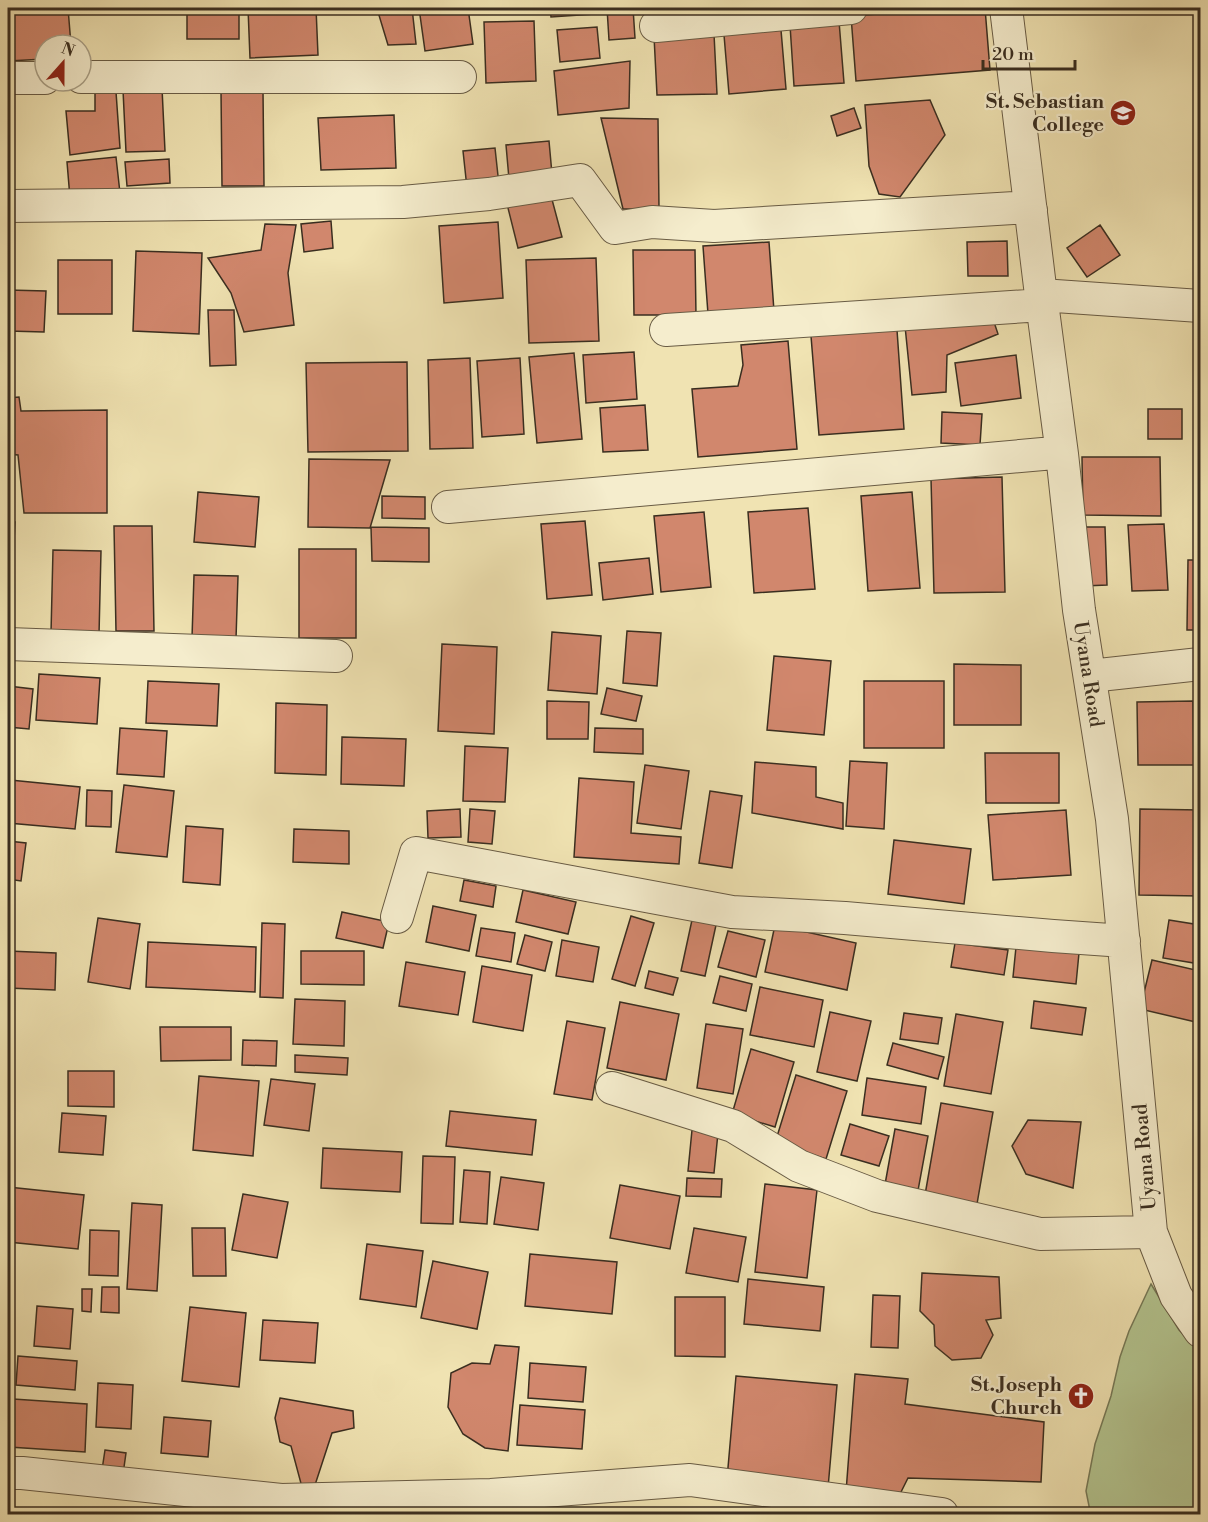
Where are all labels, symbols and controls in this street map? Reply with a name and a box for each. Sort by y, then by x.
north arrow [33,33,93,93]
scale bar [983,33,1074,71]
text: N [59,38,78,62]
text: 20 m [992,43,1034,66]
place label: St. Sebastian College [986,90,1105,138]
school or university icon: St. Sebastian College [1108,98,1138,128]
street label: Uyana Road [1067,619,1108,730]
street label: Uyana Road [1128,1102,1163,1211]
place label: St. Joseph Church [971,1373,1063,1421]
church icon: St. Joseph Church [1066,1381,1096,1411]

